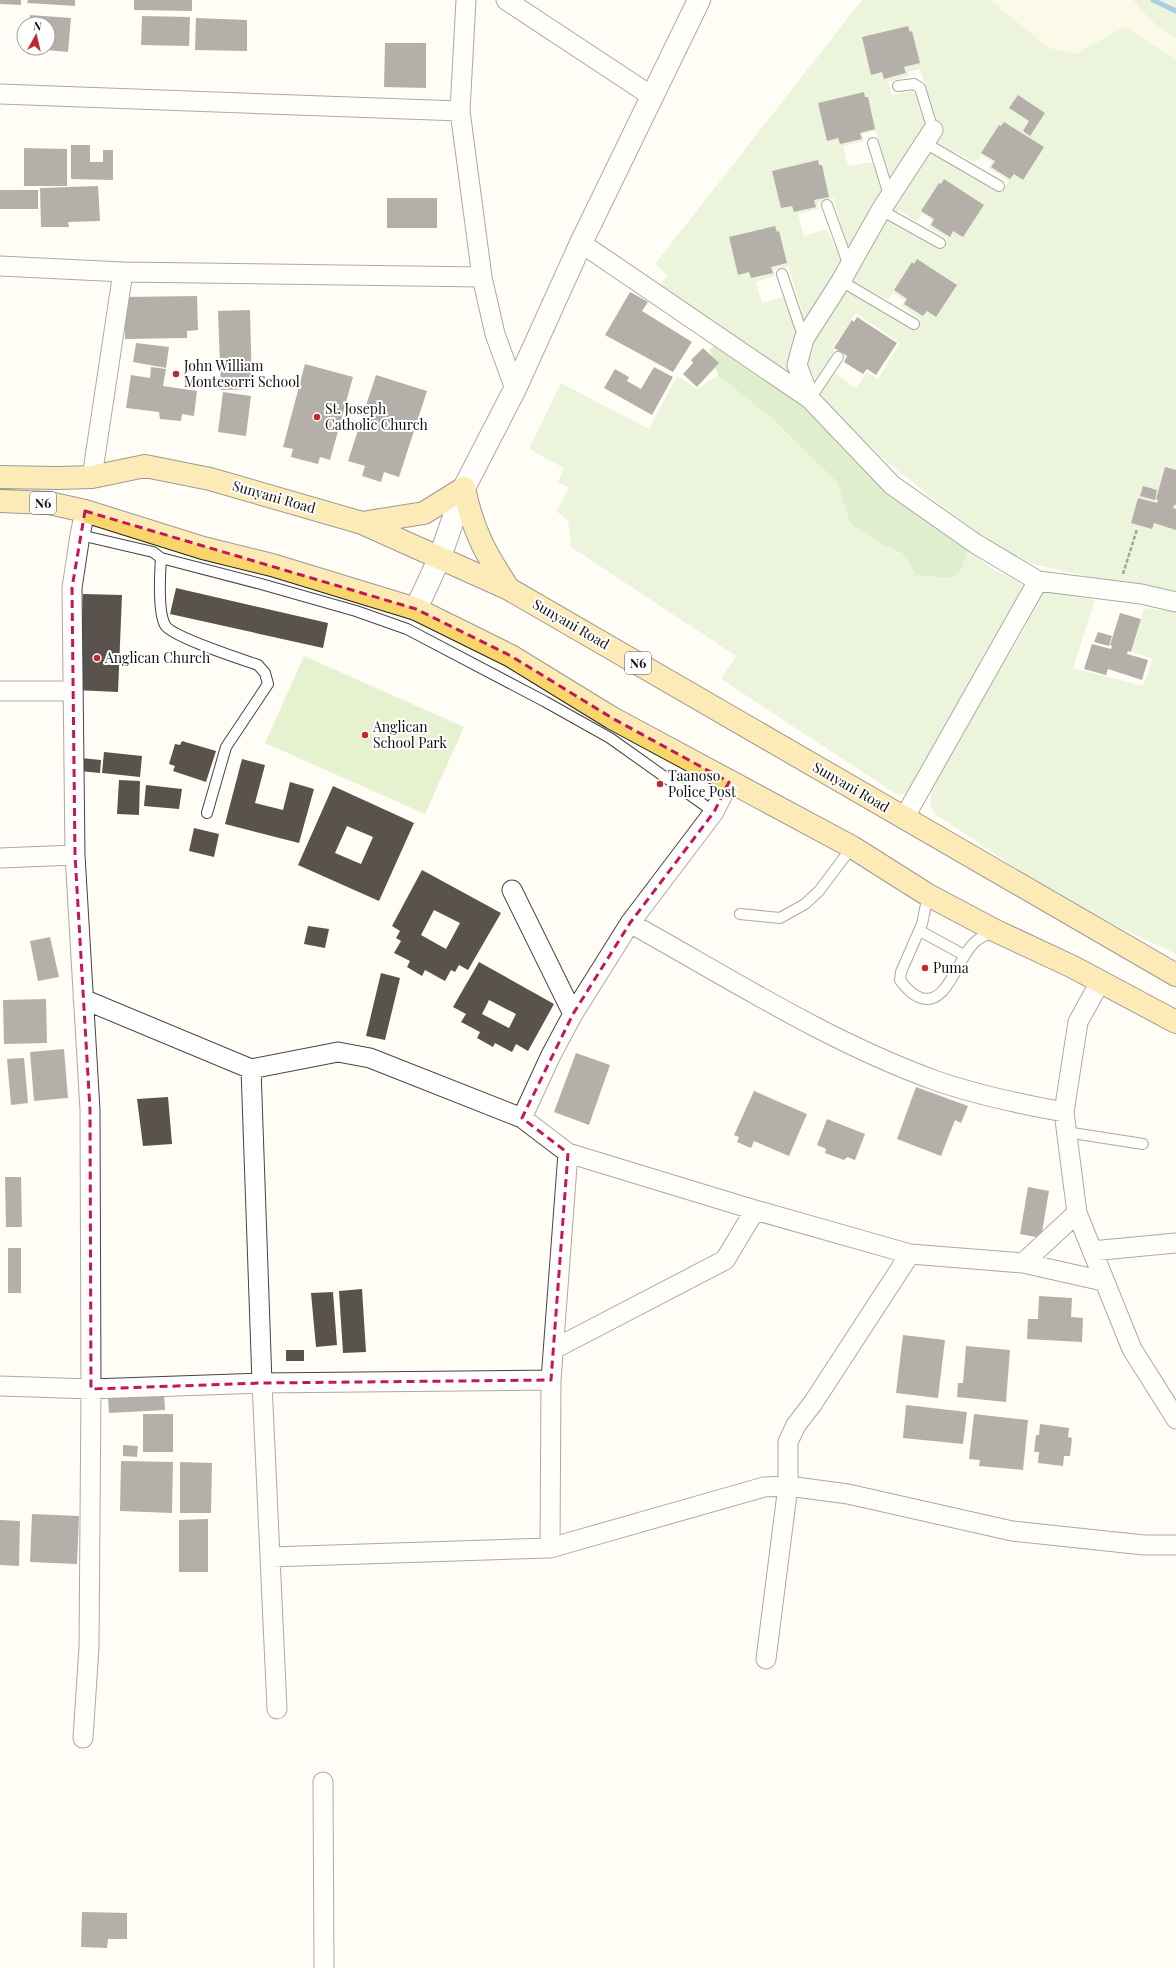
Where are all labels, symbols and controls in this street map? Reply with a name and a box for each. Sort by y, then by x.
north arrow [16,16,56,56]
text: N [32,18,42,34]
place label: John William Montesorri School [183,356,300,391]
marker: John William Montesorri School [171,369,181,379]
place label: St. Joseph Catholic Church [325,399,428,434]
marker: St. Joseph Catholic Church [312,412,322,422]
street label: Sunyani Road [230,476,318,517]
road number: N6 [30,492,56,514]
street label: Sunyani Road [529,594,613,653]
place label: Anglican Church [104,648,211,667]
road number: N6 [625,652,651,674]
marker: Anglican Church [92,653,102,663]
place label: Anglican School Park [372,717,447,752]
marker: Anglican School Park [360,730,370,740]
street label: Sunyani Road [809,757,893,816]
place label: Taanoso Police Post [668,766,737,801]
marker: Taanoso Police Post [655,779,665,789]
place label: Puma [933,958,969,977]
marker: Puma [920,963,930,973]

